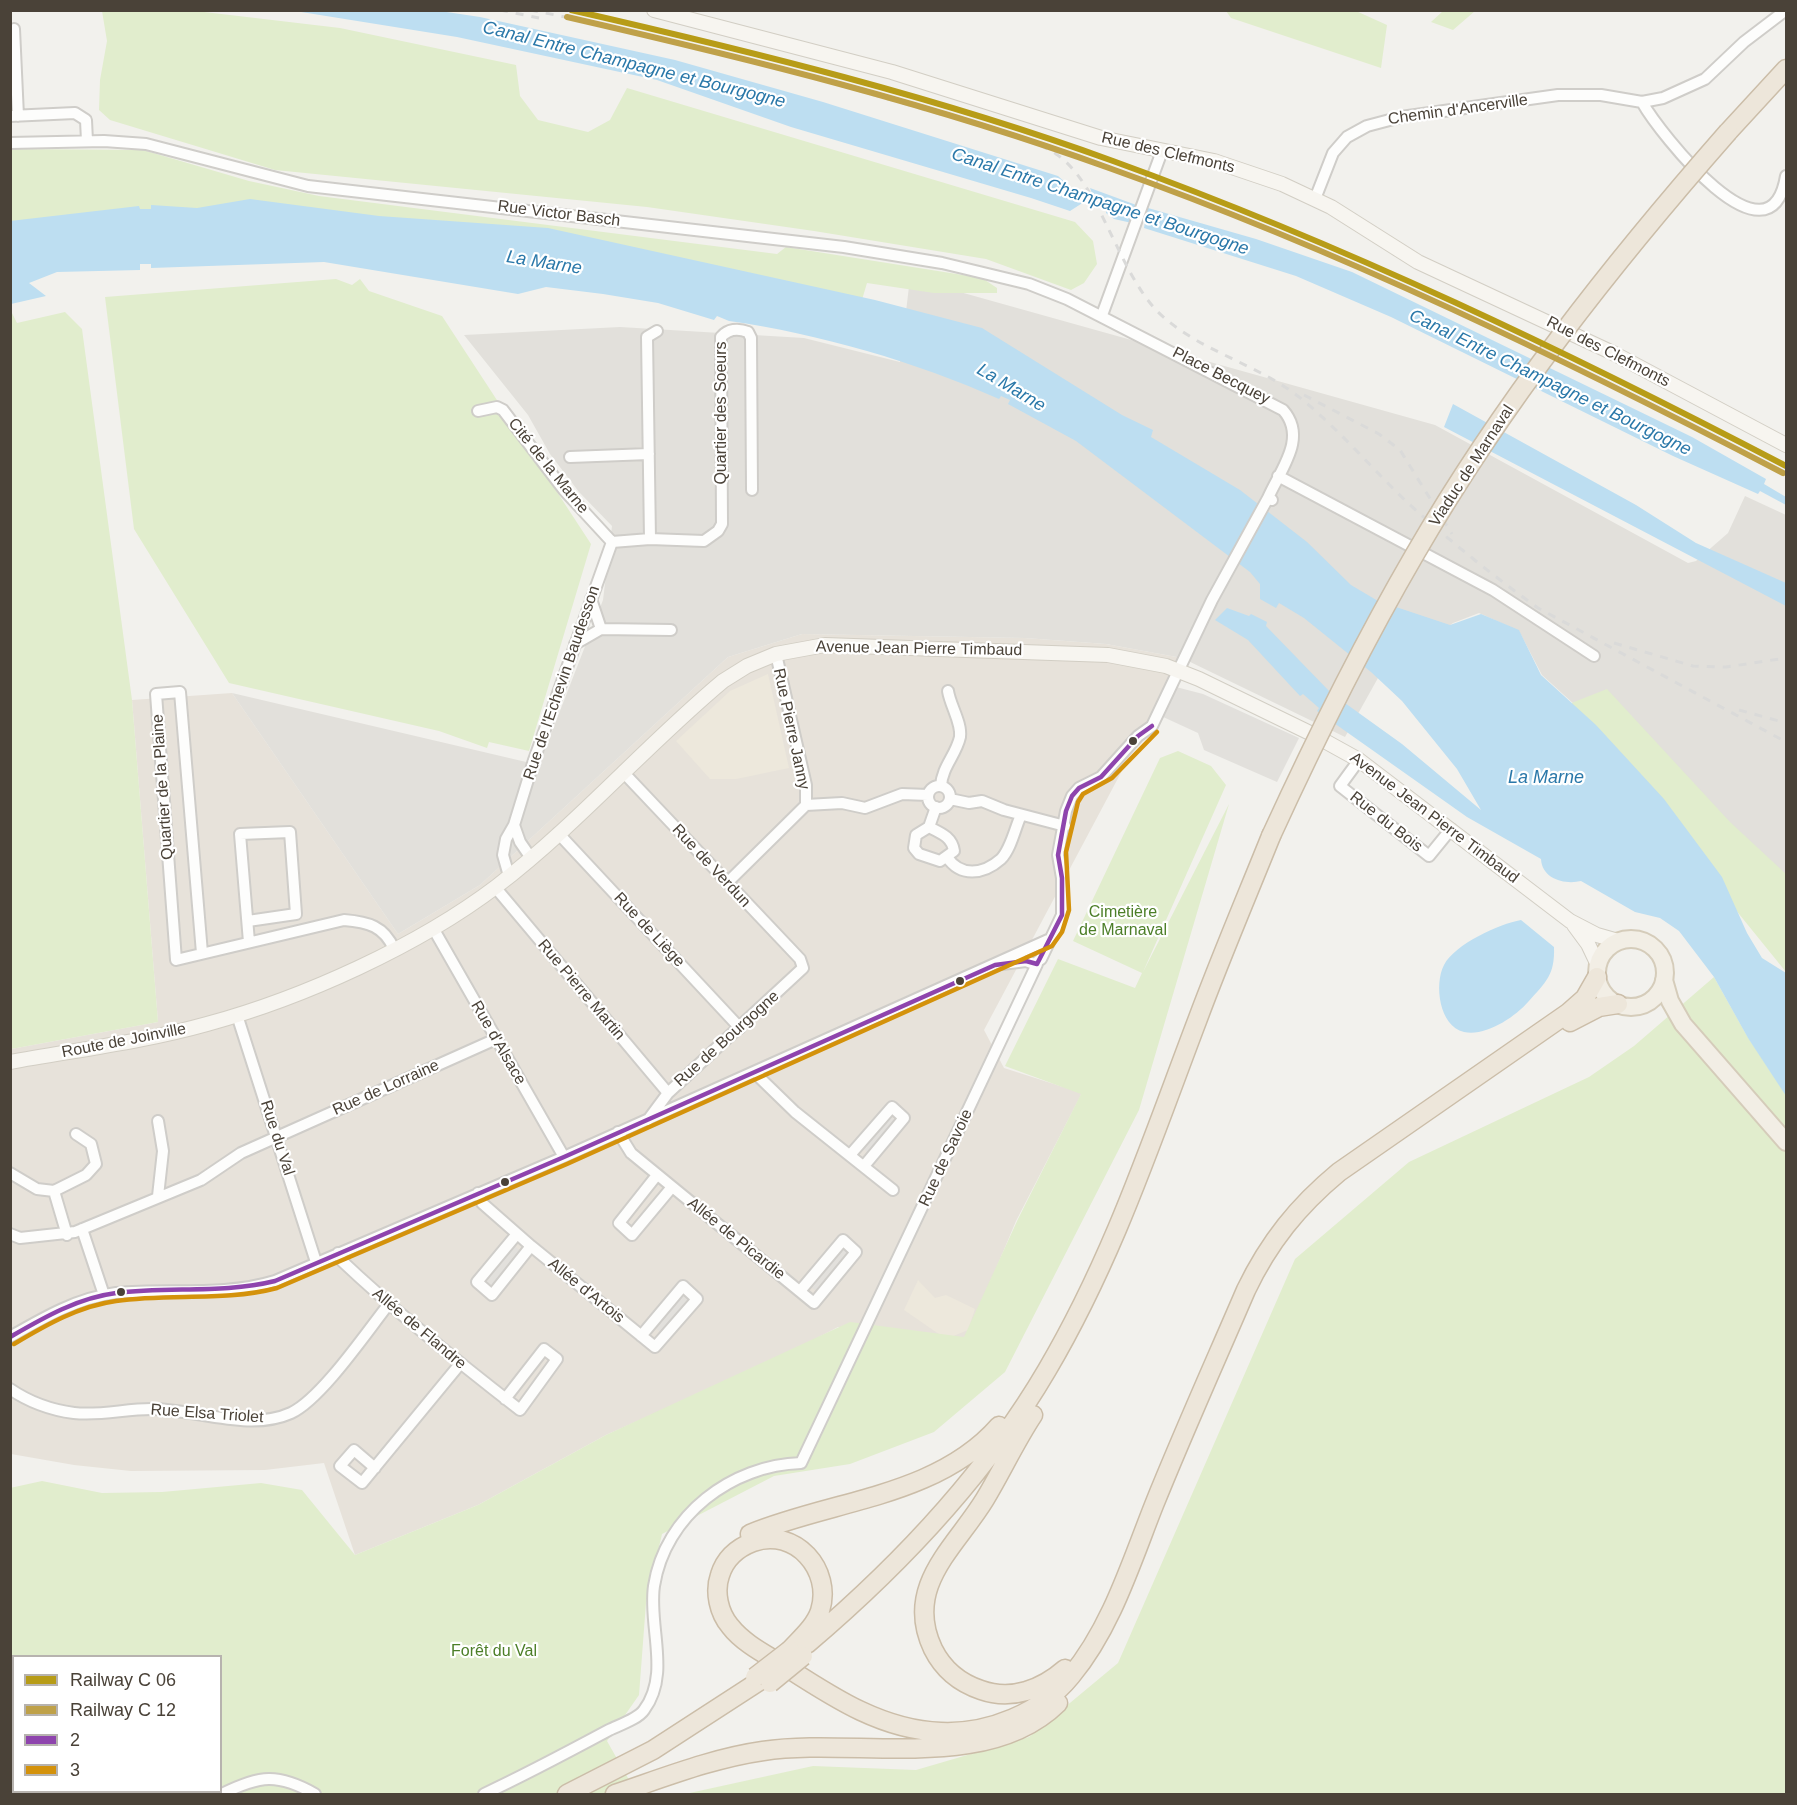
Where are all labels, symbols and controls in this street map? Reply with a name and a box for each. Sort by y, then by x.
water label: Canal Entre Champagne et Bourgogne [480,17,788,113]
street label: Chemin d'Ancerville [1387,91,1529,129]
street label: Rue des Clefmonts [1100,128,1236,178]
water label: Canal Entre Champagne et Bourgogne [949,144,1251,260]
street label: Rue Victor Basch [497,197,621,231]
water label: La Marne [505,246,583,280]
water label: Canal Entre Champagne et Bourgogne [1405,305,1695,461]
street label: Rue des Clefmonts [1543,313,1673,391]
street label: Quartier des Soeurs [712,341,732,485]
street label: Place Becquey [1169,343,1273,409]
water label: La Marne [973,359,1049,417]
street label: Viaduc de Marnaval [1426,402,1518,530]
street label: Cité de la Marne [504,414,592,518]
street label: Rue de l'Echevin Baudesson [520,583,604,783]
street label: Avenue Jean Pierre Timbaud [816,638,1022,660]
street label: Rue Pierre Janny [769,667,813,791]
street label: Quartier de la Plaine [148,714,178,860]
unlabelled marker [1127,735,1139,747]
street label: Avenue Jean Pierre Timbaud [1346,748,1522,888]
water label: La Marne [1508,767,1584,789]
street label: Rue du Bois [1346,788,1426,856]
street label: Rue de Verdun [668,820,754,912]
street label: Rue de Liège [610,889,688,971]
park label: Cimetière de Marnaval [1079,903,1167,941]
street label: Rue Pierre Martin [533,936,629,1044]
unlabelled marker [954,975,966,987]
street label: Rue de Bourgogne [671,987,783,1091]
street label: Rue d'Alsace [466,998,530,1088]
street label: Route de Joinville [60,1020,188,1062]
street label: Rue de Lorraine [330,1056,442,1120]
street label: Rue du Val [256,1098,298,1178]
street label: Rue de Savoie [915,1106,977,1210]
unlabelled marker [499,1176,511,1188]
street label: Allée de Picardie [683,1194,789,1284]
street label: Allée d'Artois [544,1254,628,1328]
street label: Allée de Flandre [368,1284,470,1374]
unlabelled marker [115,1286,127,1298]
street label: Rue Elsa Triolet [150,1400,264,1428]
park label: Forêt du Val [451,1642,537,1662]
legend [12,1655,222,1793]
text: Railway C 06 [70,1670,176,1690]
text: Railway C 12 [70,1700,176,1720]
text: 2 [70,1730,80,1750]
text: 3 [70,1760,80,1780]

